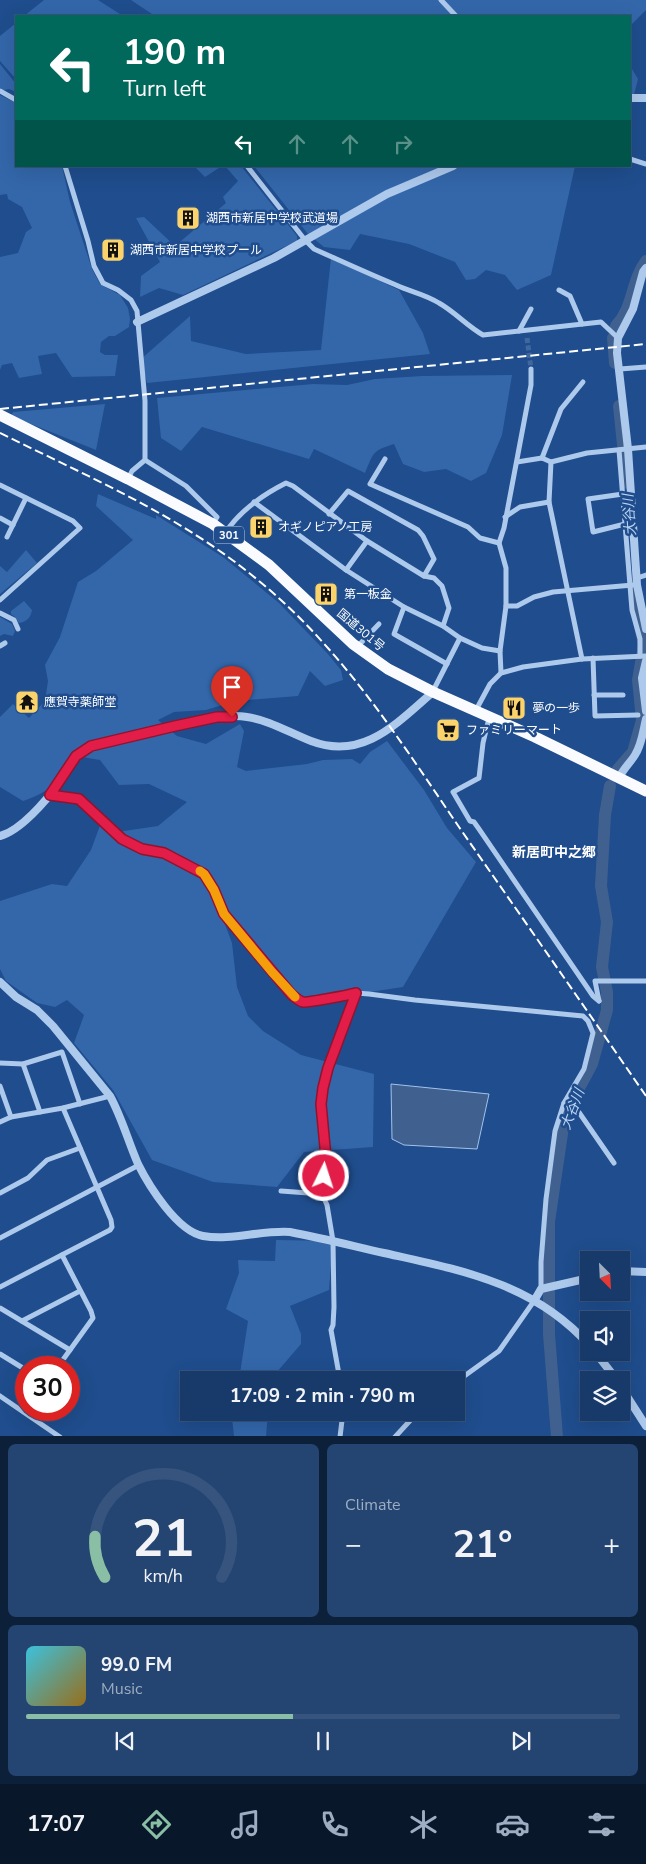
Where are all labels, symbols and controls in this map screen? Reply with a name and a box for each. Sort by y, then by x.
text: 190 m [123,29,226,76]
icon: left [40,35,105,100]
text: Turn left [123,74,206,104]
icon: left [230,130,258,158]
icon: ahead [283,130,311,158]
icon: ahead [336,130,364,158]
icon: right [389,130,417,158]
building icon: 湖西市新居中学校武道場 [175,205,201,231]
place label: 湖西市新居中学校武道場 [206,210,338,226]
building icon: 湖西市新居中学校プール [100,237,126,263]
place label: 湖西市新居中学校プール [130,242,262,258]
water label: 大谷川 [618,491,640,537]
building icon: オギノピアノ工房 [248,514,274,540]
place label: オギノピアノ工房 [278,519,372,535]
road number: 301 [214,526,244,544]
building icon: 第一板金 [313,581,339,607]
place label: 第一板金 [344,586,392,602]
street label: 国道301号 [334,605,388,655]
pin [211,666,253,717]
icon: arrive [218,673,246,701]
temple icon: 應賀寺薬師堂 [14,689,40,715]
place label: 應賀寺薬師堂 [44,694,116,710]
restaurant icon: 夢の一歩 [501,695,527,721]
place label: 夢の一歩 [532,700,580,716]
supermarket icon: ファミリーマート [435,717,461,743]
place label: ファミリーマート [466,722,562,738]
district label: 新居町中之郷 [512,843,596,862]
water label: 大谷川 [556,1084,590,1132]
position arrow [297,1149,349,1201]
north arrow [580,1251,630,1301]
map controls [580,1251,630,1421]
button: sound [580,1311,630,1361]
speed limit sign: 30 [15,1356,80,1421]
button: layers [580,1371,630,1421]
text: 17:09 · 2 min · 790 m [230,1383,415,1409]
text: Climate [345,1494,400,1516]
text: 21 [132,1503,195,1574]
text: 21° [452,1519,513,1570]
text: − [345,1526,362,1564]
text: + [603,1526,620,1564]
text: km/h [144,1564,183,1588]
text: 99.0 FM [101,1652,172,1678]
text: Music [101,1678,142,1700]
icon: previous [111,1727,139,1755]
icon: pause [309,1727,337,1755]
icon: next [507,1727,535,1755]
icon: directions [139,1807,174,1842]
icon: music [228,1807,263,1842]
icon: phone [317,1807,352,1842]
icon: climate [406,1807,441,1842]
icon: car [495,1807,530,1842]
icon: filters [584,1807,619,1842]
text: 17:07 [27,1809,85,1839]

